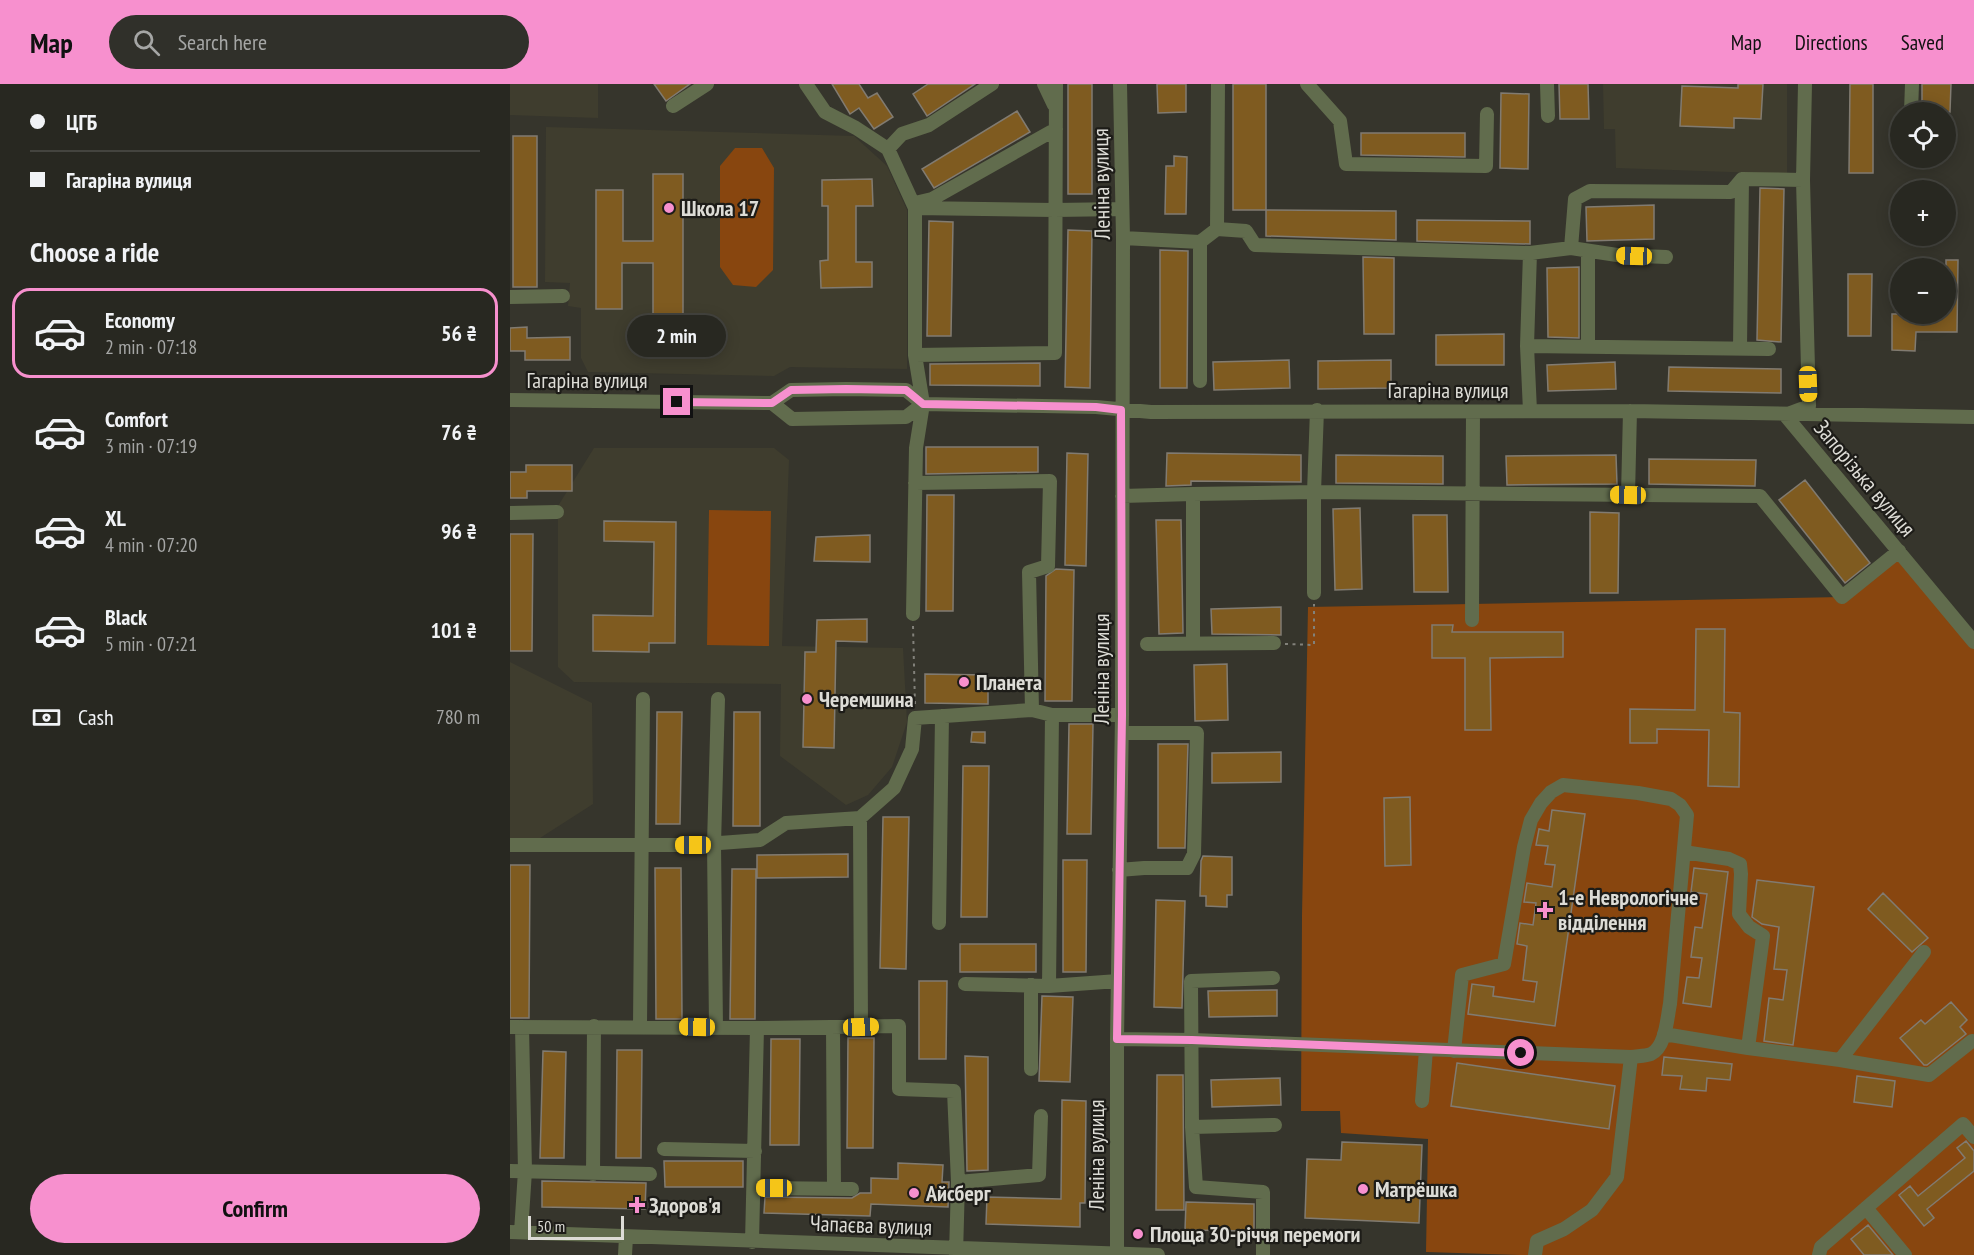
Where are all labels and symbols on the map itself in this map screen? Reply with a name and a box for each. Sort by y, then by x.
street label: Леніна вулиця [1086,128,1116,241]
place label: Школа 17 [681,194,759,222]
marker: Школа 17 [662,201,676,215]
car [1616,246,1652,266]
callout: 2 min [628,315,726,357]
street label: Гагаріна вулиця [526,366,648,394]
car [1798,366,1818,402]
street label: Гагаріна вулиця [1387,376,1509,404]
route end [663,388,690,415]
street label: Запорізька вулиця [1808,414,1922,542]
car [1610,486,1646,504]
street label: Леніна вулиця [1087,613,1115,726]
place label: Планета [976,668,1042,696]
marker: Планета [957,675,971,689]
place label: Черемшина [819,685,914,713]
marker: Черемшина [800,692,814,706]
car [675,836,711,854]
place label: 1-е Неврологічне відділення [1558,883,1698,936]
marker: 1-е Неврологічне відділення [1536,901,1554,919]
car [843,1017,879,1037]
car [679,1018,715,1036]
route start [1507,1039,1534,1066]
street label: Леніна вулиця [1082,1099,1110,1212]
place label: Матрёшка [1375,1175,1457,1203]
car [756,1179,792,1197]
place label: Айсберг [925,1179,991,1207]
marker: Матрёшка [1356,1182,1370,1196]
marker: Айсберг [907,1186,921,1200]
place label: Здоров'я [649,1191,721,1219]
marker: Здоров'я [630,1198,644,1212]
street label: Чапаєва вулиця [810,1209,932,1241]
scale bar [528,1213,624,1240]
place label: Площа 30-річчя перемоги [1150,1220,1360,1248]
marker: Площа 30-річчя перемоги [1131,1227,1145,1241]

